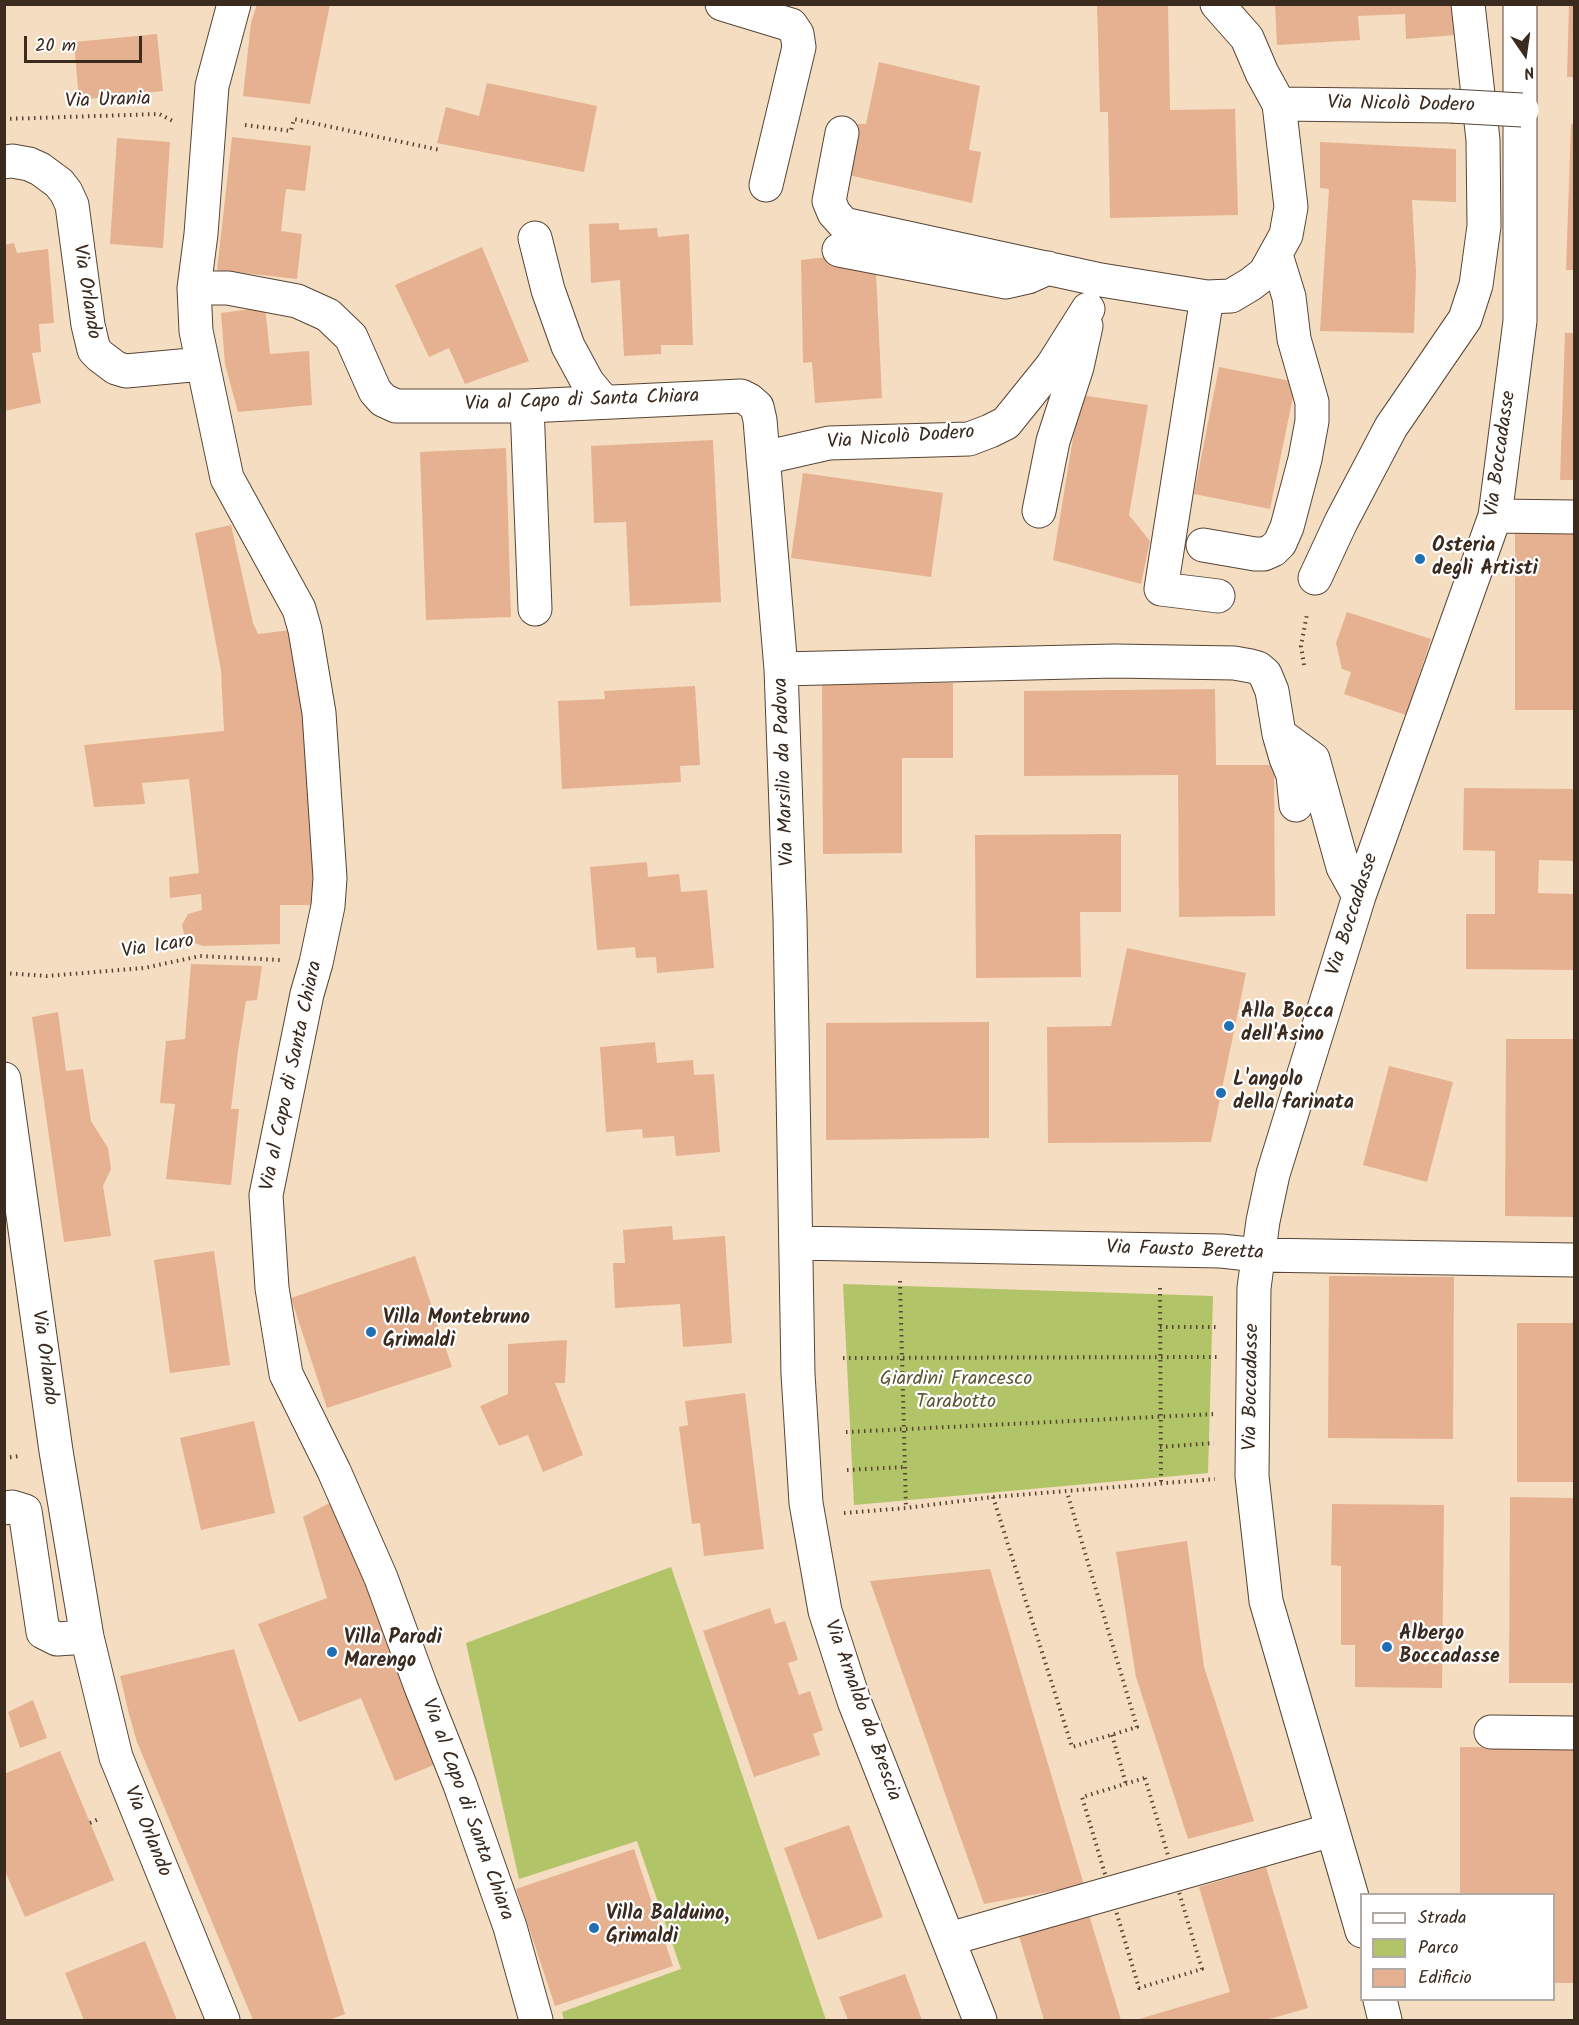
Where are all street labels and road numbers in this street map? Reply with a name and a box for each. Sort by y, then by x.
street label: Via Urania [65,89,151,115]
street label: Via Nicolò Dodero [1327,93,1475,119]
street label: Via Orlando [66,243,104,341]
street label: Via al Capo di Santa Chiara [464,386,700,418]
street label: Via Boccadasse [1481,389,1523,519]
street label: Via Nicolò Dodero [827,422,975,456]
street label: Via Marsilio da Padova [771,677,801,867]
street label: Via Boccadasse [1323,851,1385,979]
street label: Via Icaro [120,930,196,966]
street label: Via al Capo di Santa Chiara [257,959,329,1193]
street label: Via Fausto Beretta [1106,1237,1264,1267]
street label: Via Orlando [24,1309,62,1407]
street label: Via Boccadasse [1240,1323,1266,1451]
street label: Via Arnaldo da Brescia [817,1617,905,1805]
street label: Via al Capo di Santa Chiara [415,1696,517,1924]
street label: Via Orlando [117,1783,175,1881]

